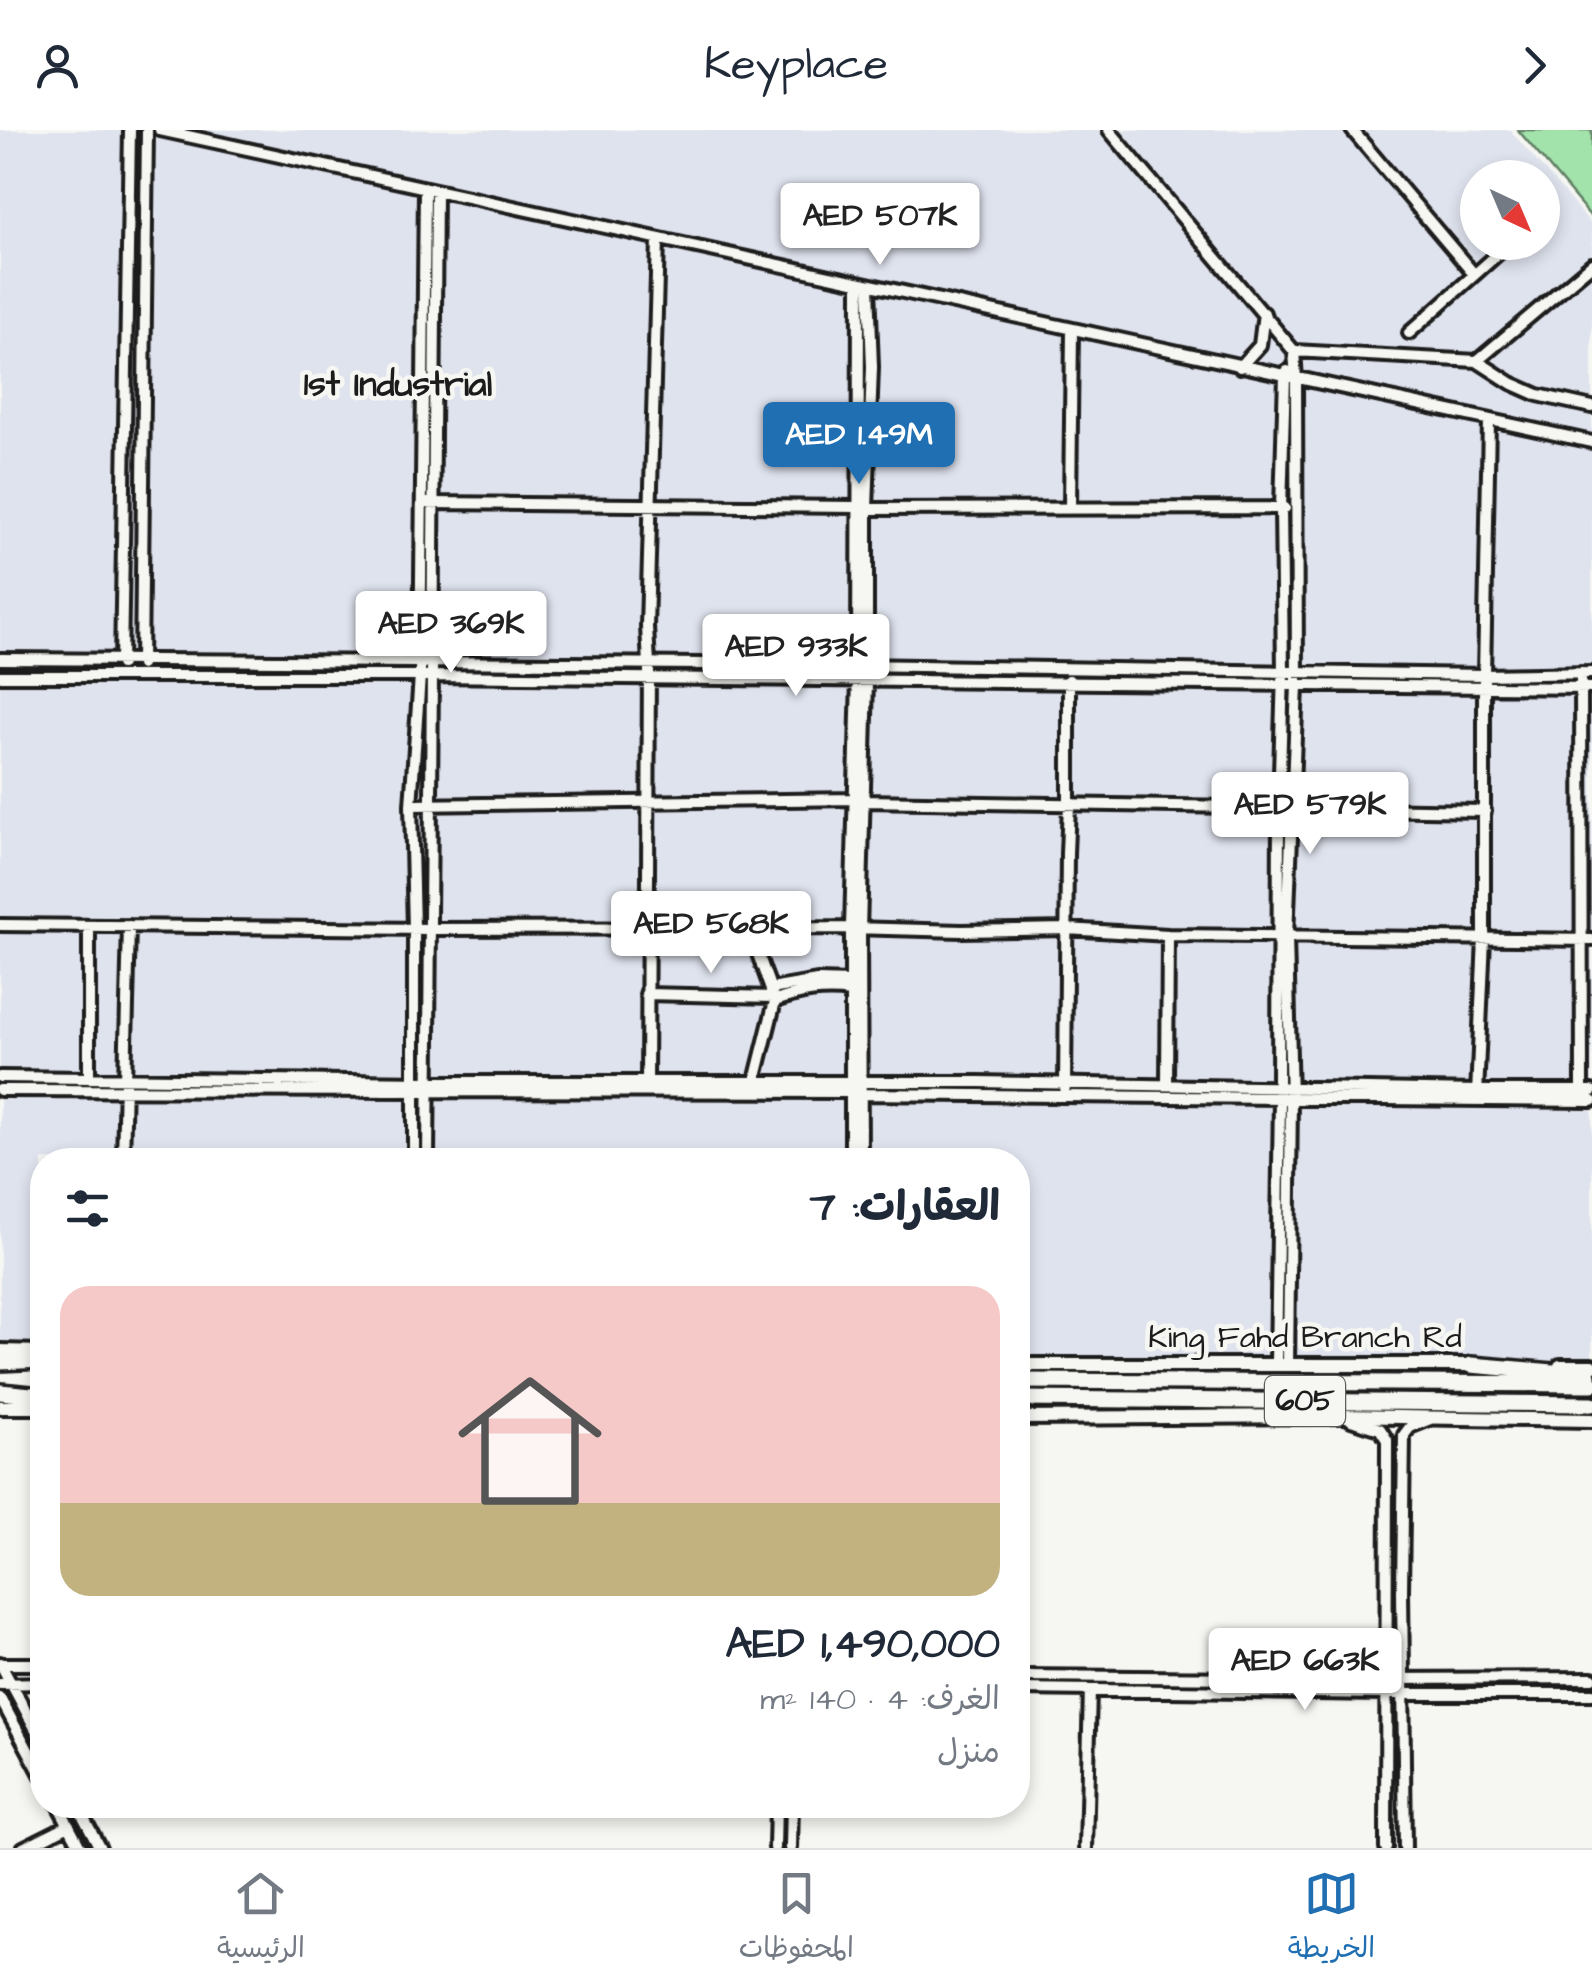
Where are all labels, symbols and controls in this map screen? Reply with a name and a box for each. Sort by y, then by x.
text: Keyplace [704,34,888,96]
icon: person [30,38,85,93]
icon: forward [1507,38,1562,93]
north arrow [1460,160,1560,260]
map controls [1460,160,1560,260]
pin: AED 507K [777,183,983,268]
text: AED 507K [803,193,957,238]
district label: 1st Industrial [304,360,492,409]
pin: AED 1.49M [745,402,973,487]
text: AED 1.49M [785,412,933,457]
pin: AED 369K [348,591,554,676]
text: AED 369K [378,601,524,646]
pin: AED 933K [693,614,899,699]
text: AED 933K [724,624,868,669]
pin: AED 579K [1207,772,1413,857]
text: AED 579K [1234,782,1386,827]
pin: AED 568K [608,891,814,976]
text: AED 568K [633,901,789,946]
text: العقارات: 7 [810,1179,1000,1237]
icon: filters [60,1181,115,1236]
street label: King Fahd Branch Rd [1148,1315,1462,1360]
icon: home [440,1351,620,1531]
road number: 605 [1265,1376,1345,1426]
text: AED 1,490,000 [725,1616,1000,1674]
pin: AED 663K [1202,1628,1408,1713]
text: AED 663K [1231,1638,1379,1683]
text: الغرف: 4 · 140 m² [760,1677,1000,1722]
text: منزل [937,1730,1000,1775]
tab: الرئيسية [217,1866,305,1972]
tab: المحفوظات [739,1866,854,1972]
tab: الخريطة [1288,1866,1375,1972]

